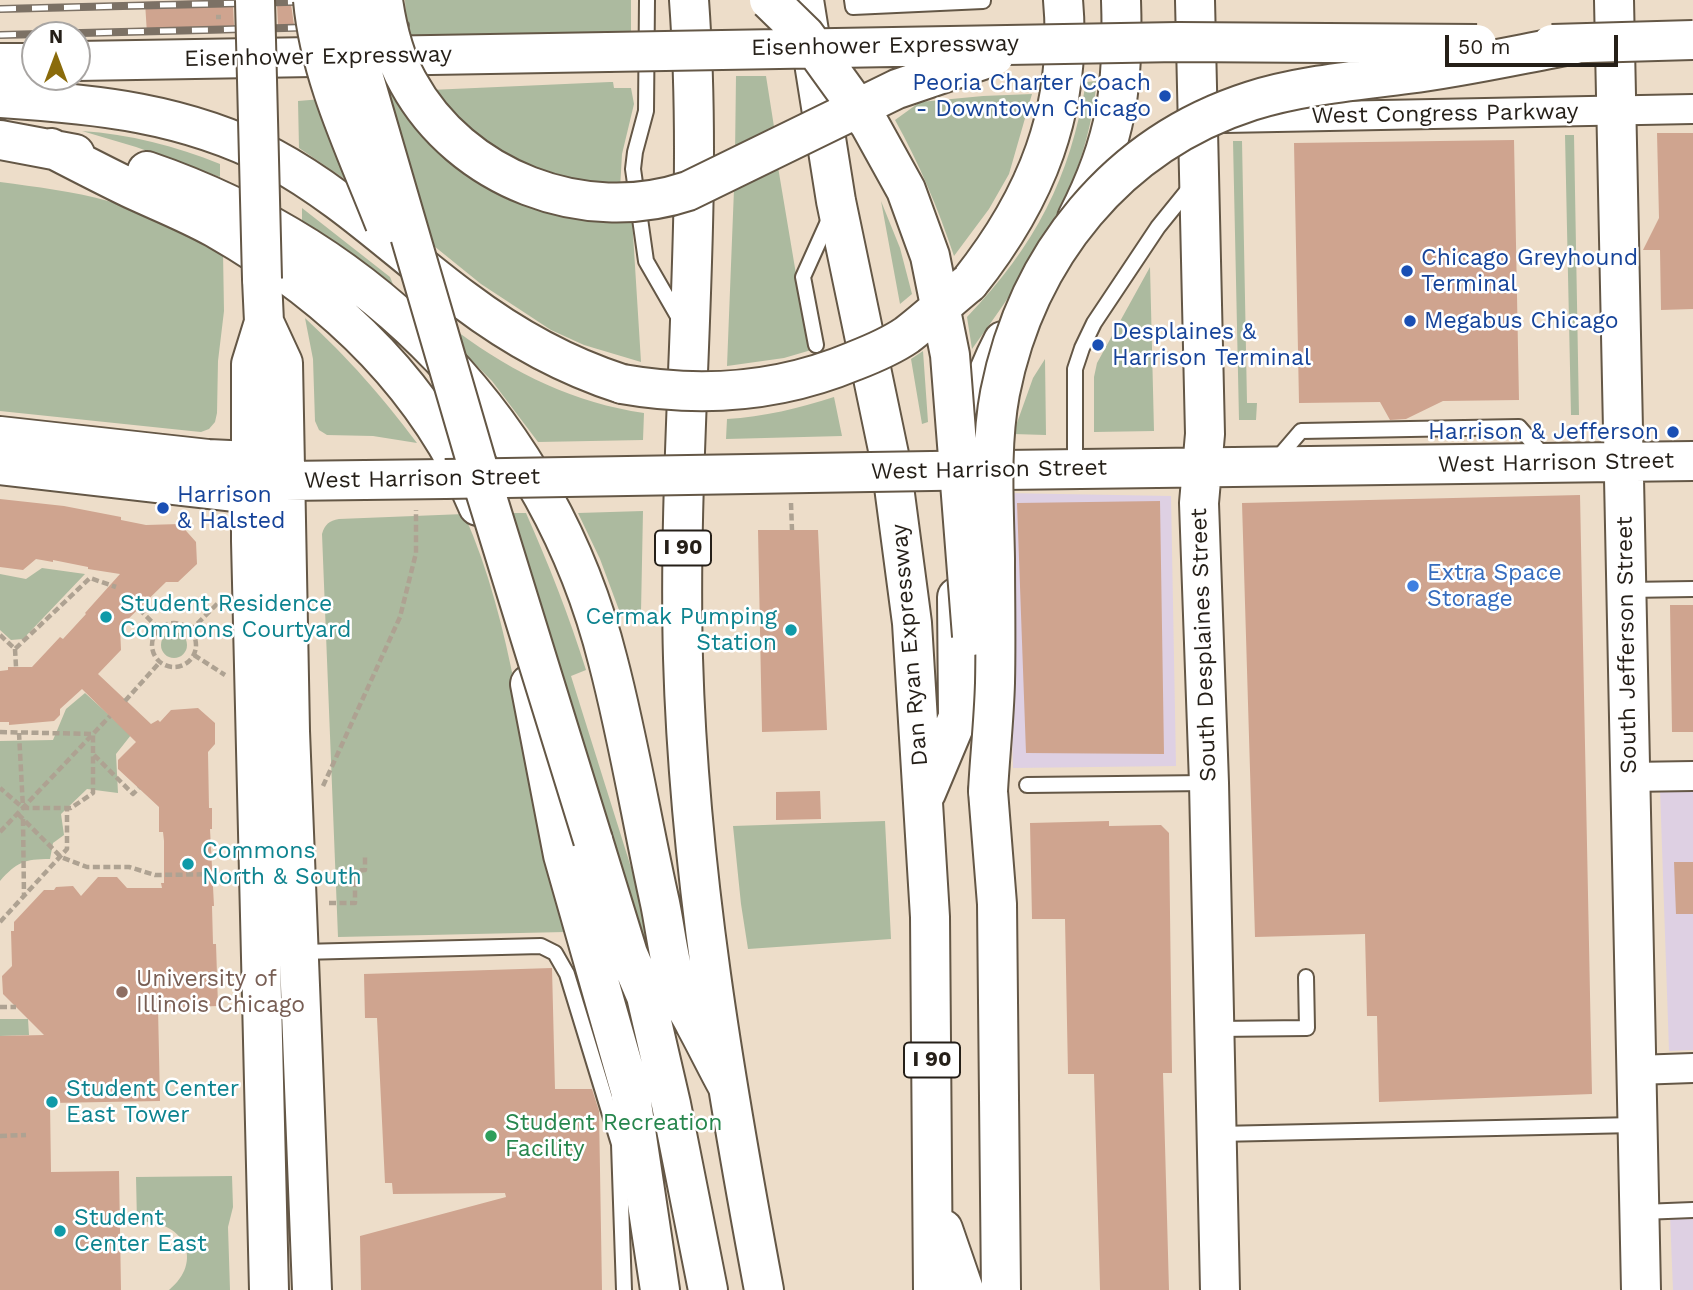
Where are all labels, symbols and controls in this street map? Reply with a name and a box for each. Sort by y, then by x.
north arrow [21,21,91,91]
scale bar [1448,21,1621,65]
text: N [49,25,63,48]
street label: Eisenhower Expressway [751,30,1019,62]
text: 50 m [1458,34,1510,59]
street label: Eisenhower Expressway [184,41,452,73]
place label: Peoria Charter Coach - Downtown Chicago [912,69,1151,123]
marker: Peoria Charter Coach - Downtown Chicago [1157,88,1173,104]
street label: West Congress Parkway [1311,98,1579,130]
place label: Chicago Greyhound Terminal [1421,244,1638,298]
marker: Chicago Greyhound Terminal [1399,263,1415,279]
place label: Megabus Chicago [1424,307,1619,335]
marker: Megabus Chicago [1402,313,1418,329]
place label: Desplaines & Harrison Terminal [1112,318,1311,372]
marker: Desplaines & Harrison Terminal [1090,337,1106,353]
place label: Harrison & Jefferson [1428,418,1659,446]
marker: Harrison & Jefferson [1665,424,1681,440]
street label: West Harrison Street [1438,447,1674,479]
street label: West Harrison Street [871,454,1107,486]
street label: West Harrison Street [304,463,540,495]
place label: Harrison & Halsted [177,481,285,535]
marker: Harrison & Halsted [155,500,171,516]
street label: South Desplaines Street [1185,508,1223,782]
street label: South Jefferson Street [1611,516,1643,774]
street label: Dan Ryan Expressway [886,523,934,767]
road number: I 90 [655,530,711,566]
place label: Extra Space Storage [1427,559,1562,613]
marker: Extra Space Storage [1405,578,1421,594]
place label: Student Residence Commons Courtyard [120,590,352,644]
place label: Cermak Pumping Station [586,603,777,657]
marker: Student Residence Commons Courtyard [98,609,114,625]
marker: Cermak Pumping Station [783,622,799,638]
place label: Commons North & South [202,837,362,891]
marker: Commons North & South [180,856,196,872]
place label: University of Illinois Chicago [136,965,305,1019]
marker: University of Illinois Chicago [114,984,130,1000]
road number: I 90 [904,1042,960,1078]
place label: Student Center East Tower [66,1075,239,1129]
marker: Student Center East Tower [44,1094,60,1110]
place label: Student Recreation Facility [505,1109,723,1163]
marker: Student Recreation Facility [483,1128,499,1144]
place label: Student Center East [74,1204,207,1258]
marker: Student Center East [52,1223,68,1239]

